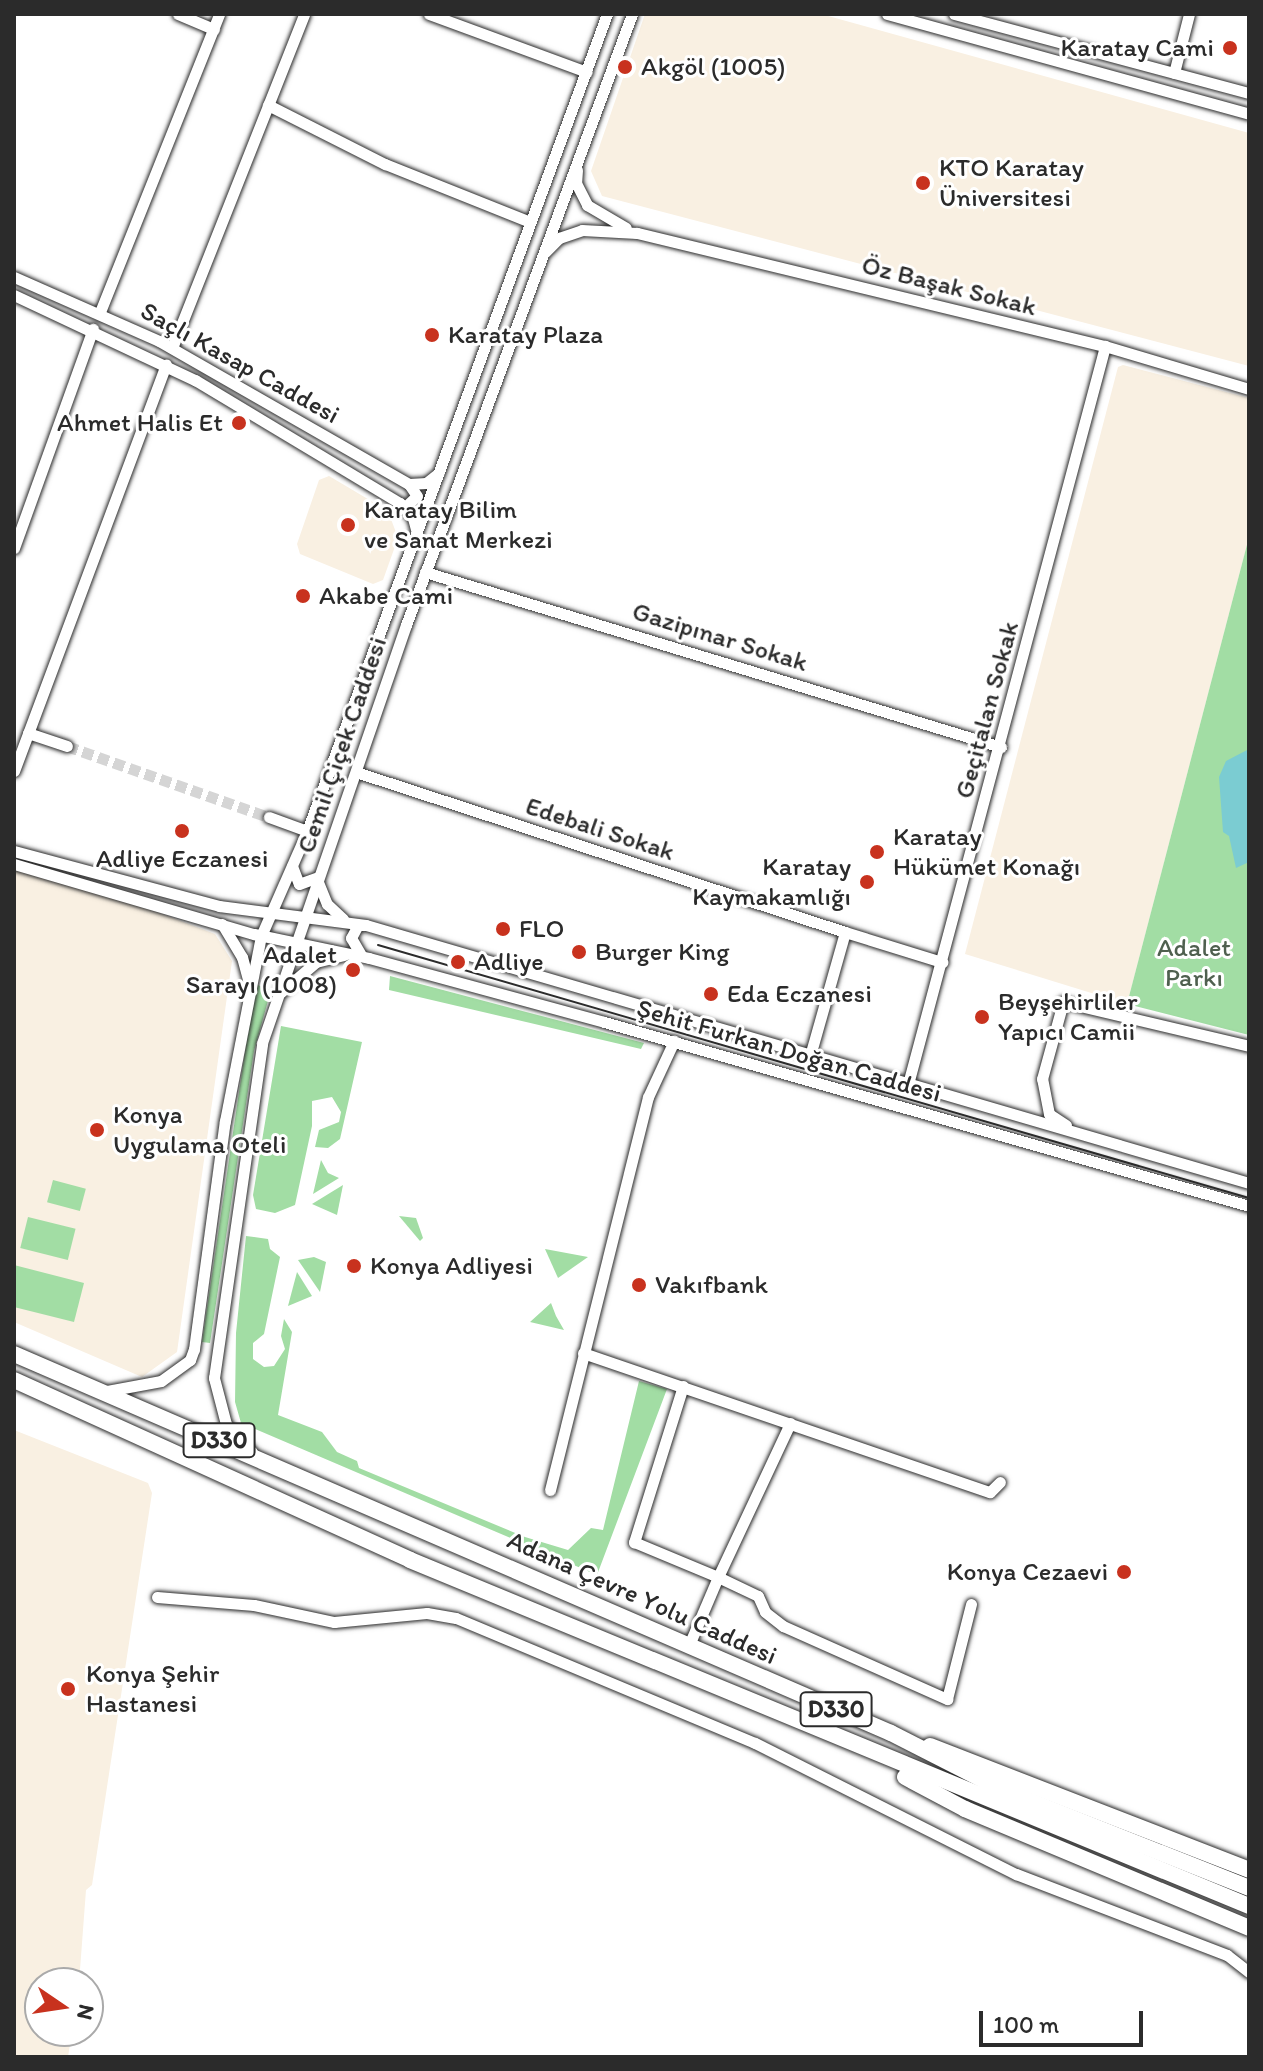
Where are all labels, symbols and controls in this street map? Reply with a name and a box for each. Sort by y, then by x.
place label: Karatay Cami [1061,32,1214,64]
marker: Karatay Cami [1221,39,1239,57]
place label: Akgöl (1005) [641,51,786,83]
marker: Akgöl (1005) [616,58,634,76]
place label: KTO Karatay Üniversitesi [939,152,1084,214]
marker: KTO Karatay Üniversitesi [914,174,932,192]
street label: Öz Başak Sokak [859,249,1039,323]
street label: Saçlı Kasap Caddesi [135,295,345,431]
place label: Karatay Plaza [448,319,603,351]
marker: Karatay Plaza [423,326,441,344]
place label: Ahmet Halis Et [56,407,223,439]
marker: Ahmet Halis Et [230,414,248,432]
place label: Karatay Bilim ve Sanat Merkezi [364,494,553,556]
marker: Karatay Bilim ve Sanat Merkezi [339,516,357,534]
place label: Akabe Cami [319,580,453,612]
marker: Akabe Cami [294,587,312,605]
street label: Gazipınar Sokak [629,596,811,678]
street label: Geçitalan Sokak [948,618,1026,802]
street label: Cemil Çiçek Caddesi [290,632,394,858]
street label: Edebali Sokak [522,790,678,868]
place label: Karatay Hükümet Konağı [893,821,1079,882]
marker: Adliye Eczanesi [173,822,191,840]
place label: Adliye Eczanesi [96,843,268,875]
marker: Karatay Hükümet Konağı [868,843,886,861]
place label: Karatay Kaymakamlığı [692,851,851,912]
marker: Karatay Kaymakamlığı [858,873,876,891]
place label: FLO [519,913,564,945]
marker: FLO [494,920,512,938]
park label: Adalet Parkı [1157,932,1231,994]
place label: Burger King [595,936,729,968]
place label: Adalet Sarayı (1008) [186,939,337,1000]
marker: Burger King [570,943,588,961]
place label: Adliye [474,946,544,978]
marker: Adliye [449,953,467,971]
marker: Adalet Sarayı (1008) [344,961,362,979]
place label: Eda Eczanesi [727,978,872,1010]
marker: Eda Eczanesi [702,985,720,1003]
place label: Beyşehirliler Yapıcı Camii [998,986,1138,1048]
street label: Şehit Furkan Doğan Caddesi [634,993,944,1109]
marker: Beyşehirliler Yapıcı Camii [973,1008,991,1026]
place label: Konya Uygulama Oteli [113,1099,286,1160]
marker: Konya Uygulama Oteli [88,1121,106,1139]
place label: Konya Adliyesi [370,1250,533,1282]
marker: Konya Adliyesi [345,1257,363,1275]
place label: Vakıfbank [655,1269,768,1301]
marker: Vakıfbank [630,1276,648,1294]
road number: D330 [181,1420,257,1460]
street label: Adana Çevre Yolu Caddesi [504,1525,780,1671]
place label: Konya Cezaevi [948,1556,1108,1588]
marker: Konya Cezaevi [1115,1563,1133,1581]
place label: Konya Şehir Hastanesi [86,1658,219,1720]
marker: Konya Şehir Hastanesi [57,1678,79,1700]
road number: D330 [798,1689,874,1729]
north arrow [24,1967,104,2047]
scale bar [983,1995,1147,2045]
text: N [71,2002,101,2022]
text: 100 m [993,2010,1059,2039]

